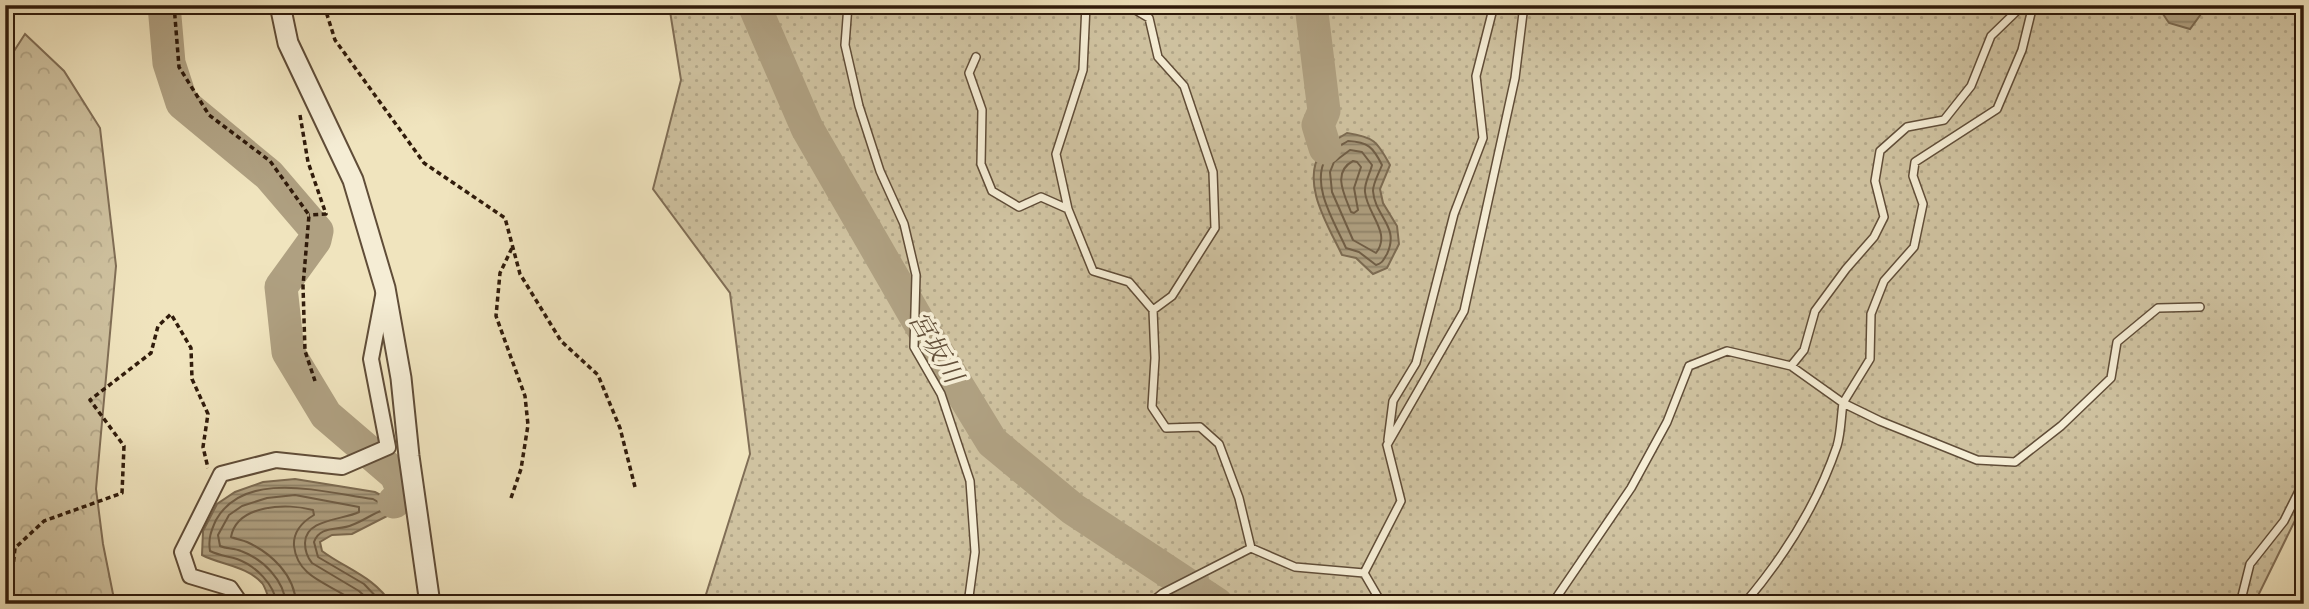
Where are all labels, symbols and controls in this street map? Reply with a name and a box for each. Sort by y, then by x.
water label: 宮坂川 [900,305,972,392]

